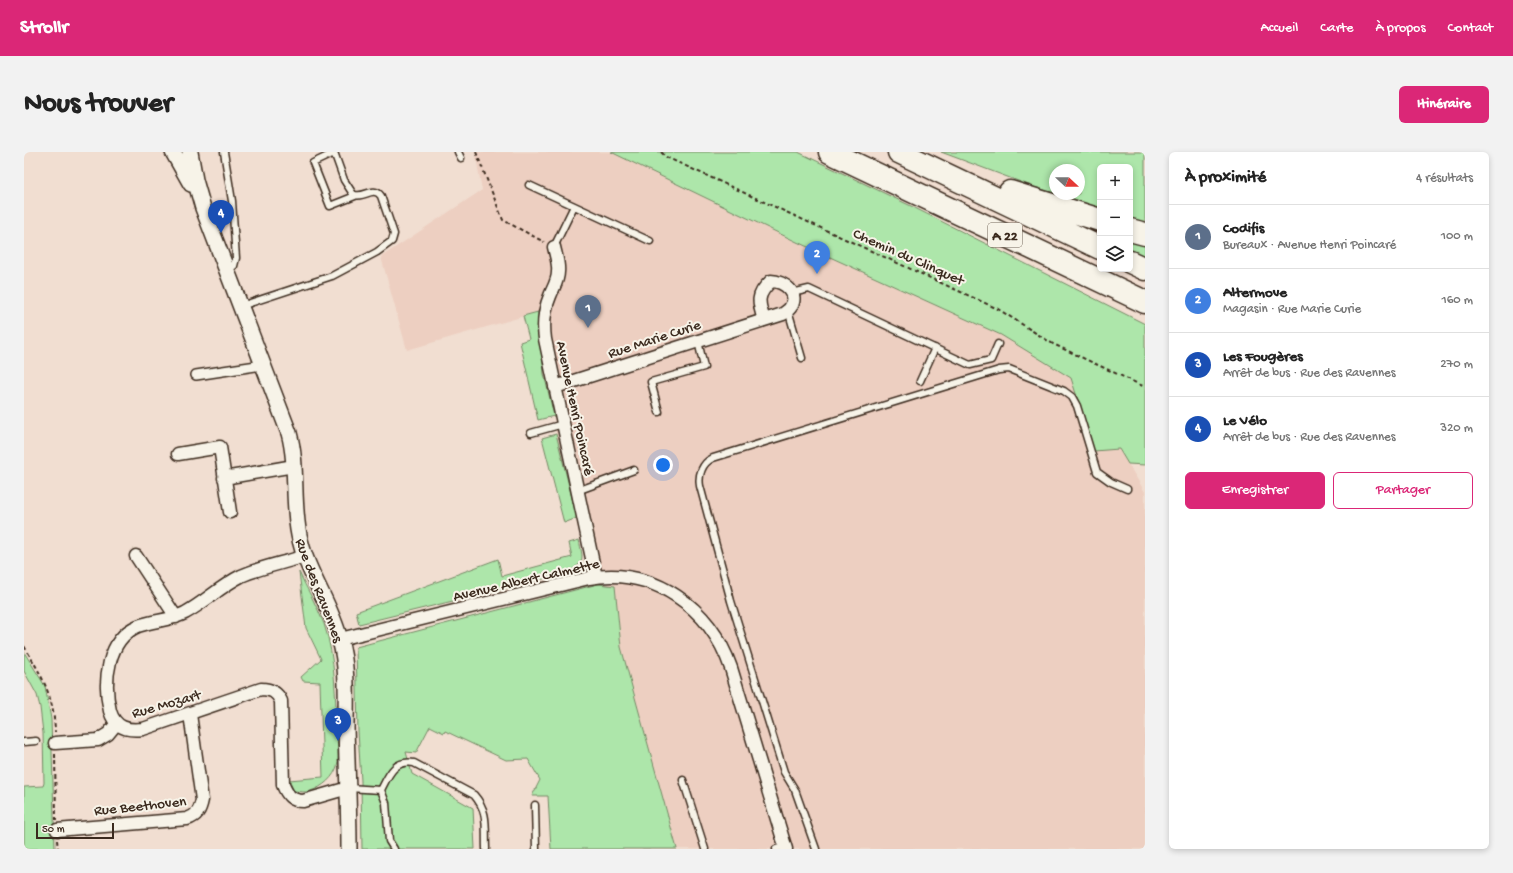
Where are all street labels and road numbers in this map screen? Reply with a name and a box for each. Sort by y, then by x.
road number: A 22 [988,223,1022,247]
street label: Chemin du Clinquet [850,225,968,291]
street label: Rue Marie Curie [606,316,703,363]
street label: Avenue Henri Poincaré [551,339,597,478]
street label: Rue des Ravennes [290,536,346,646]
street label: Avenue Albert Calmette [452,555,602,607]
street label: Rue Mozart [130,686,205,723]
street label: Rue Beethoven [93,793,187,821]

